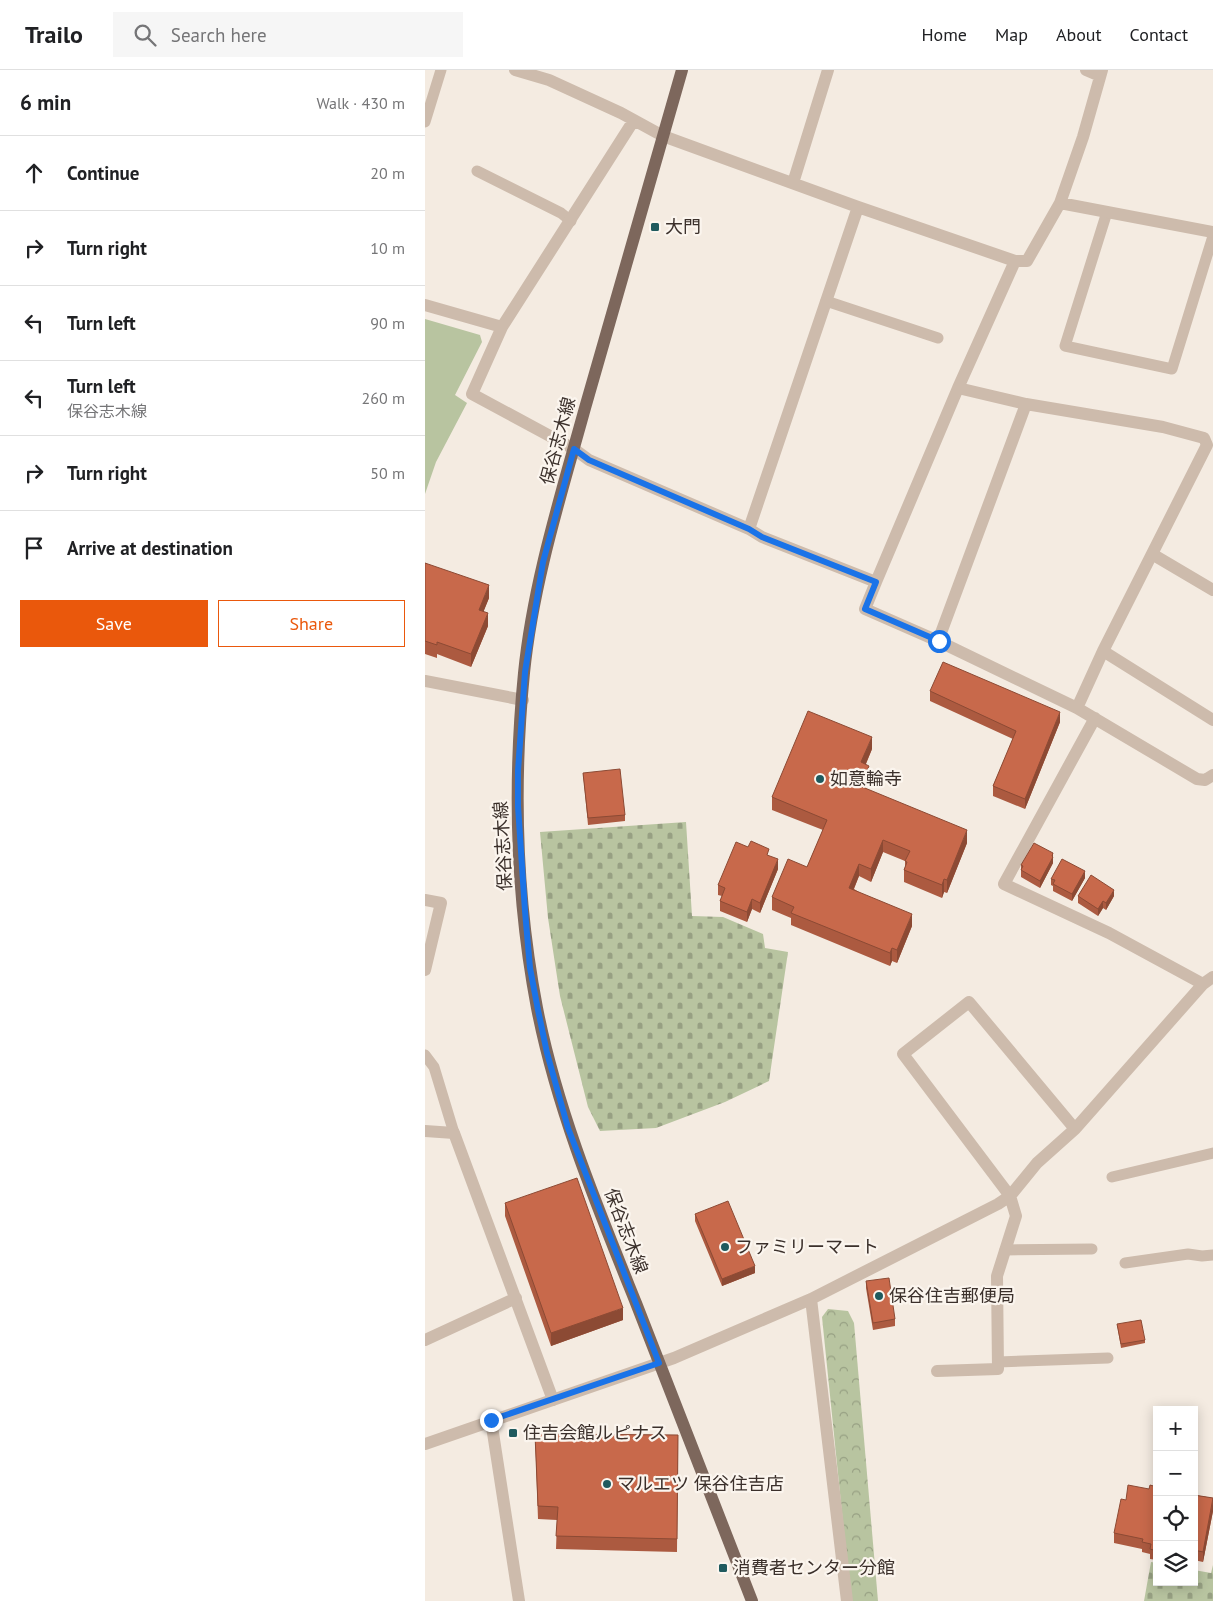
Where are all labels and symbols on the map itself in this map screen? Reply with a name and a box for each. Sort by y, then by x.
place label: 大門 [665,215,701,238]
marker: 大門 [649,221,661,233]
street label: 保谷志木線 [535,394,580,487]
route start [928,630,951,653]
place label: 如意輪寺 [830,767,902,790]
marker: 如意輪寺 [814,773,826,785]
street label: 保谷志木線 [489,800,516,892]
street label: 保谷志木線 [600,1185,653,1277]
place label: ファミリーマート [735,1235,879,1258]
marker: ファミリーマート [719,1241,731,1253]
place label: 保谷住吉郵便局 [889,1284,1015,1307]
marker: 保谷住吉郵便局 [873,1290,885,1302]
route end [480,1409,503,1432]
place label: 住吉会館ルピナス [523,1421,667,1444]
marker: 住吉会館ルピナス [507,1427,519,1439]
place label: マルエツ 保谷住吉店 [617,1472,784,1495]
marker: マルエツ 保谷住吉店 [601,1478,613,1490]
place label: 消費者センター分館 [733,1556,895,1579]
marker: 消費者センター分館 [717,1562,729,1574]

